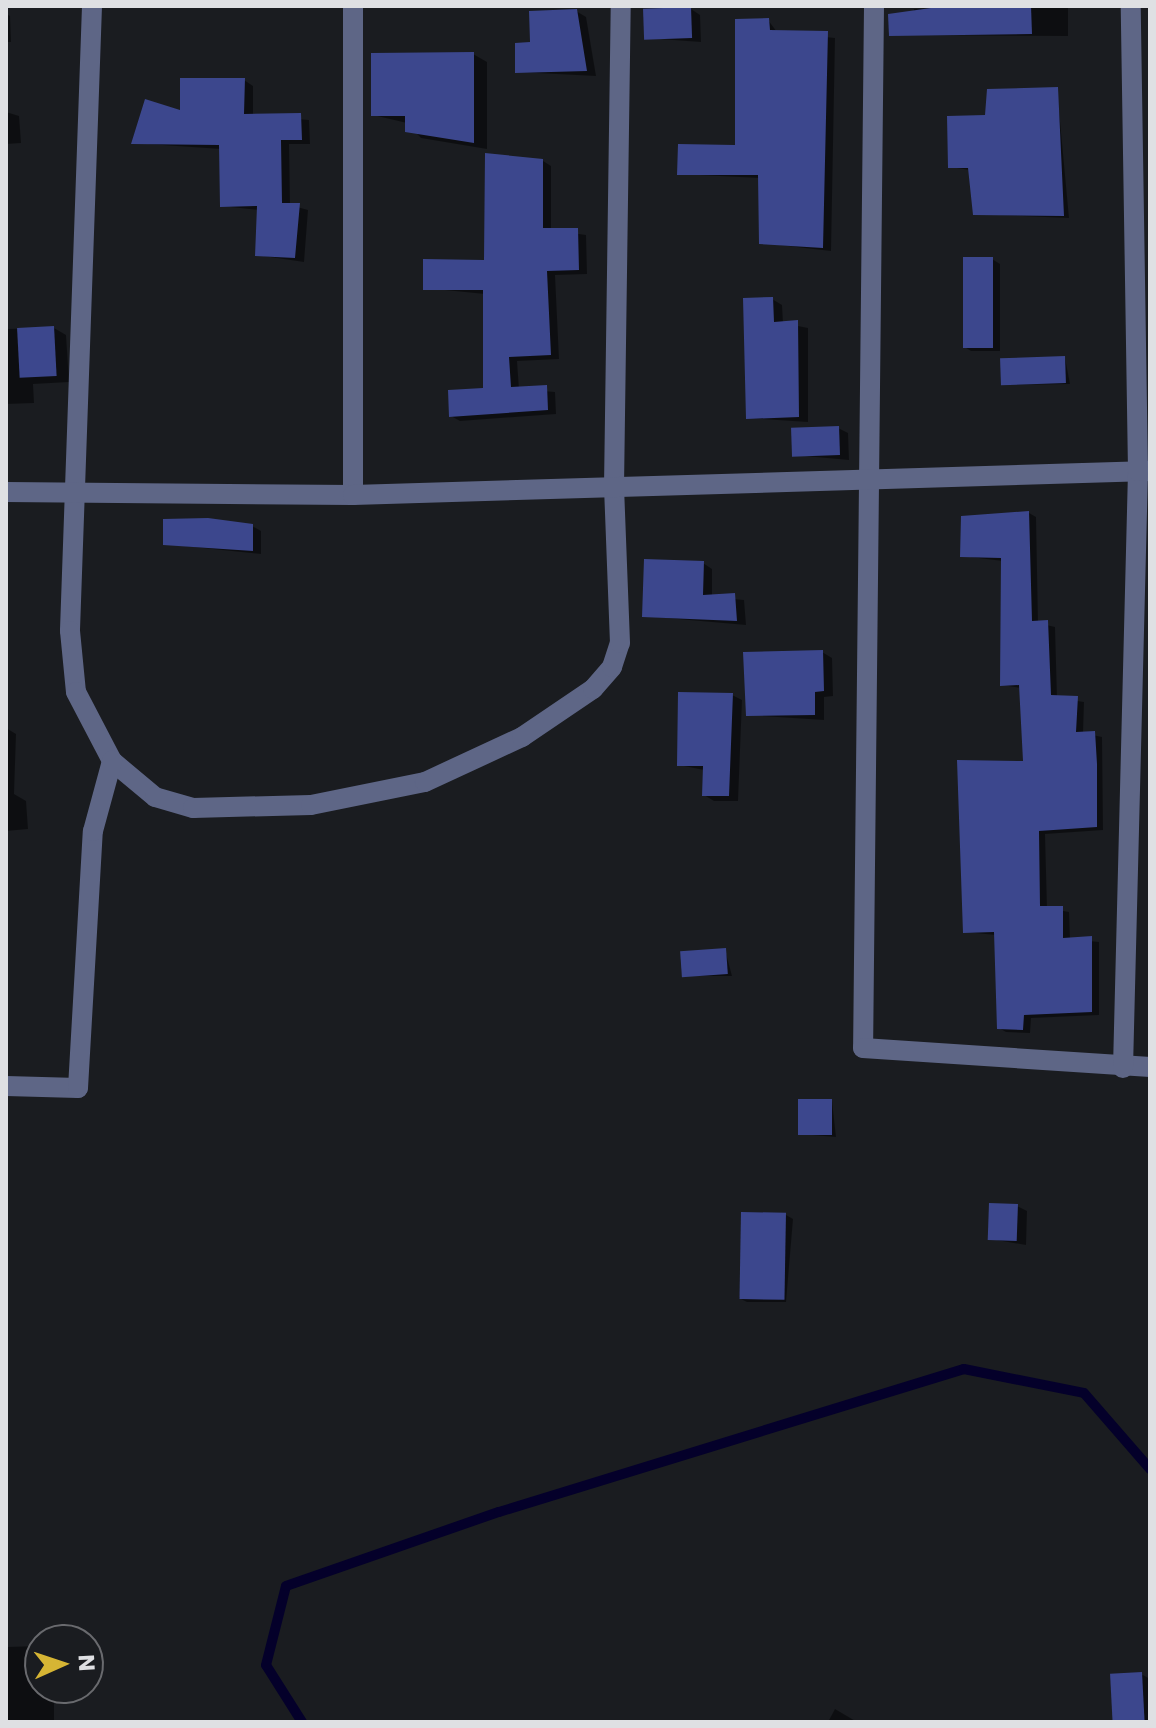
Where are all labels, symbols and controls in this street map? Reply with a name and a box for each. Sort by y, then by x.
north arrow [24,1624,104,1704]
text: N [71,1654,102,1672]

